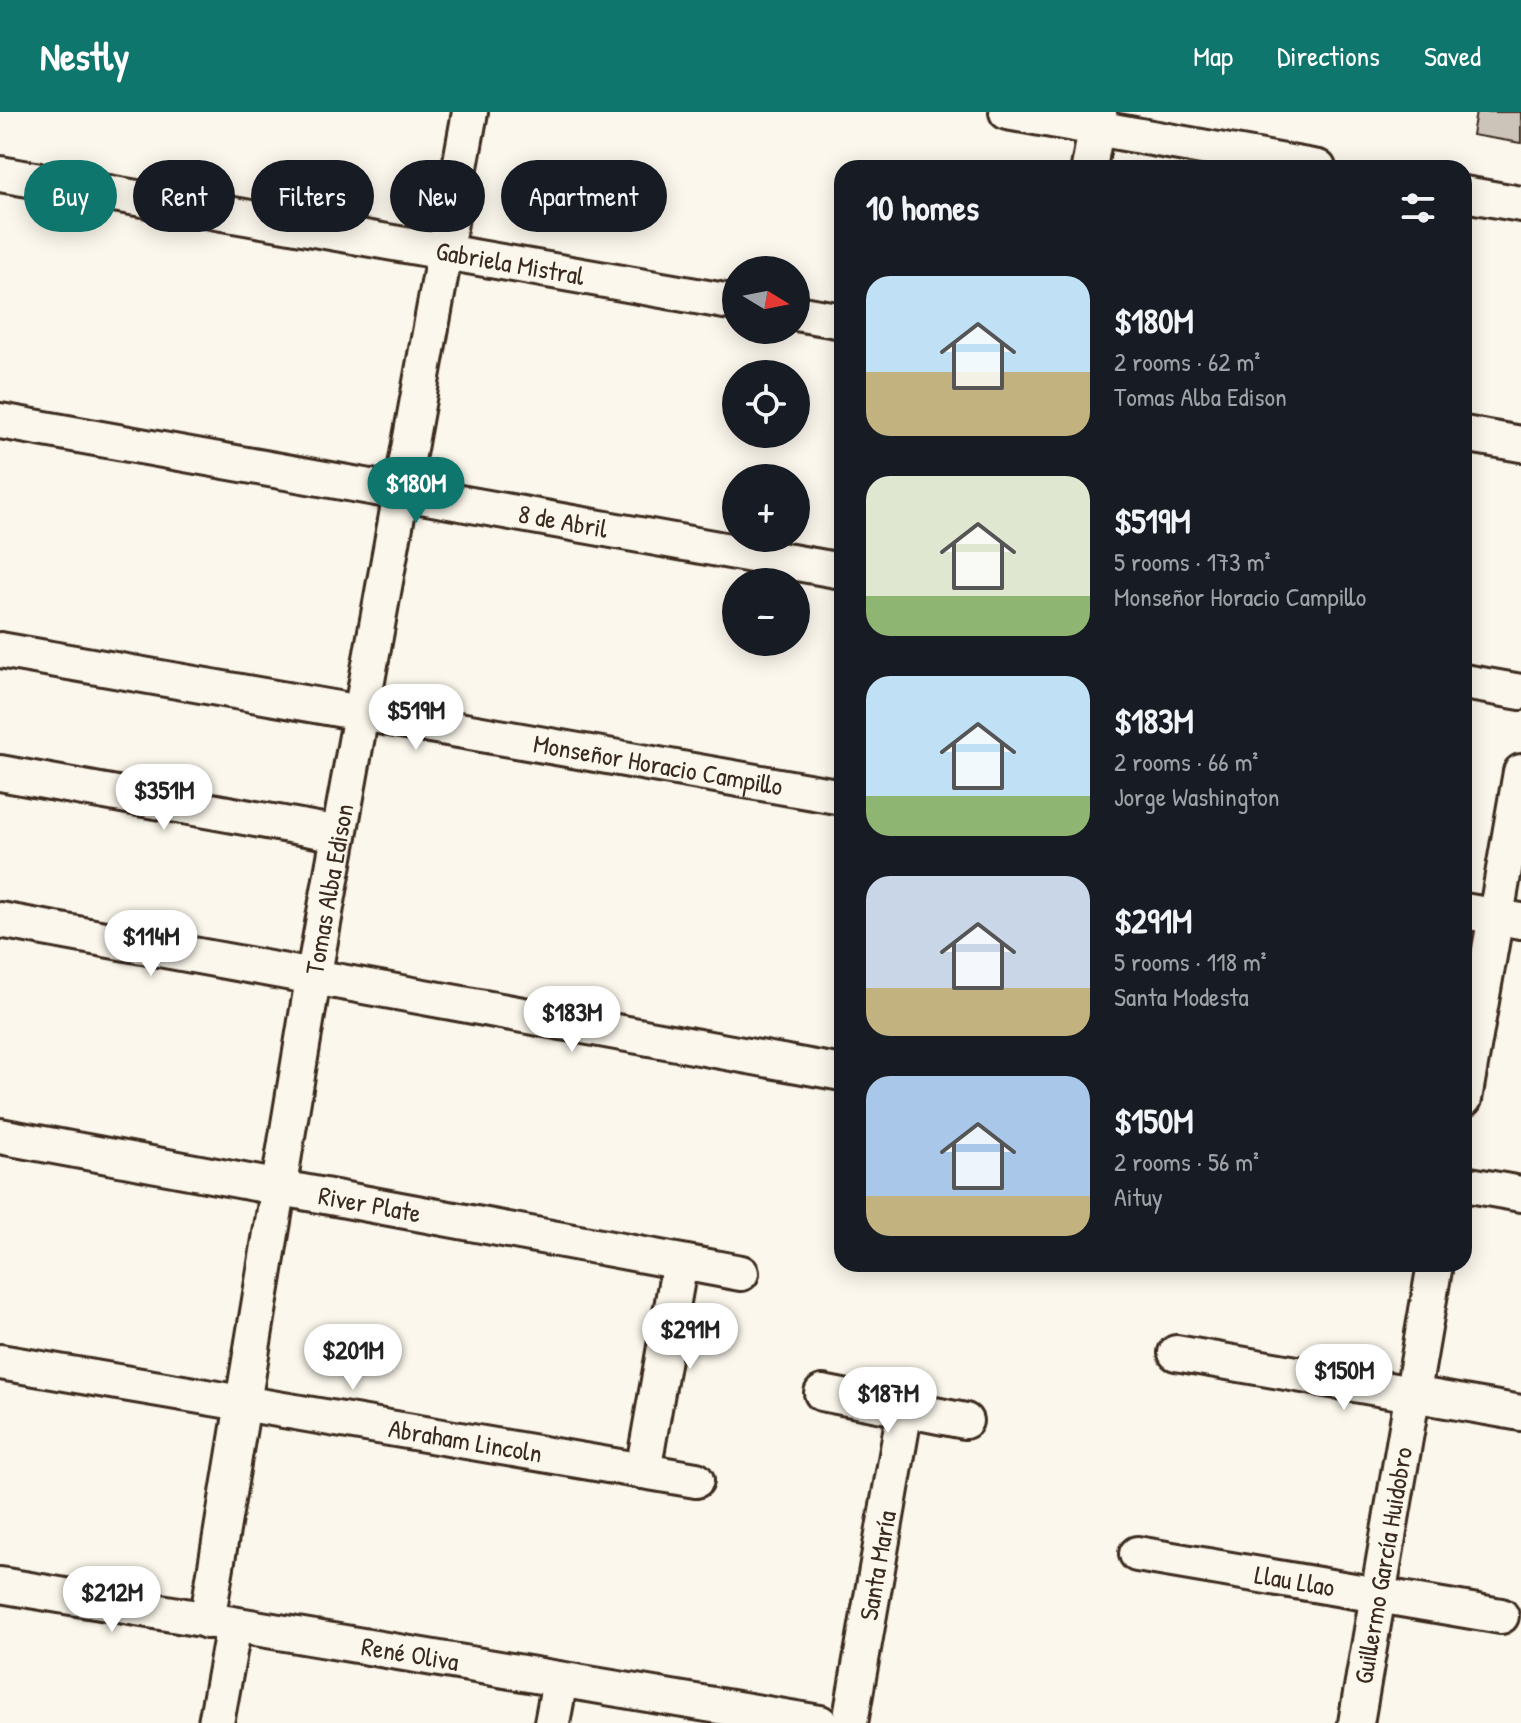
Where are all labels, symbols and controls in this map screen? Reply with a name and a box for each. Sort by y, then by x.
text: Nestly [40,30,129,82]
text: Map [1193,37,1233,75]
text: Directions [1277,37,1380,75]
text: Saved [1424,37,1481,75]
chip: Buy [24,160,117,232]
chip: Rent [133,160,235,232]
chip: Filters [251,160,374,232]
chip: New [390,160,485,232]
chip: Apartment [501,160,667,232]
text: 10 homes [866,185,979,231]
icon: filters [1396,186,1440,230]
street label: Gabriela Mistral [433,233,587,293]
north arrow [722,256,810,344]
map controls [722,256,810,656]
text: $180M [1114,298,1194,344]
icon: home [930,308,1026,404]
text: 2 rooms · 62 m² [1114,344,1260,379]
button: locate [722,360,810,448]
text: Tomas Alba Edison [1114,379,1287,414]
pin: $180M [360,457,472,525]
button: + [722,464,810,552]
text: $180M [386,465,447,500]
street label: 8 de Abril [516,496,611,546]
text: $519M [1114,498,1191,544]
icon: home [930,508,1026,604]
text: 5 rooms · 173 m² [1114,544,1270,579]
button: − [722,568,810,656]
text: Monseñor Horacio Campillo [1114,579,1366,614]
pin: $519M [360,684,472,752]
text: $519M [387,692,445,727]
text: $183M [1114,698,1194,744]
icon: home [930,708,1026,804]
street label: Monseñor Horacio Campillo [531,725,785,803]
text: 2 rooms · 66 m² [1114,744,1258,779]
pin: $351M [108,764,220,832]
text: $351M [134,772,194,807]
text: Jorge Washington [1114,779,1279,814]
street label: Tomas Alba Edison [296,801,361,977]
text: $291M [1114,898,1192,944]
icon: home [930,908,1026,1004]
pin: $114M [95,910,207,978]
text: $114M [122,918,180,953]
text: 5 rooms · 118 m² [1114,944,1267,979]
text: Santa Modesta [1114,979,1249,1014]
pin: $183M [516,986,628,1054]
text: $183M [542,994,603,1029]
text: $150M [1114,1098,1193,1144]
icon: home [930,1108,1026,1204]
text: 2 rooms · 56 m² [1114,1144,1259,1179]
street label: River Plate [316,1177,424,1230]
text: Aituy [1114,1179,1163,1214]
pin: $291M [634,1303,746,1371]
text: $291M [660,1311,720,1346]
pin: $201M [297,1324,409,1392]
text: $201M [322,1332,384,1367]
pin: $150M [1288,1344,1400,1412]
text: $150M [1314,1352,1374,1387]
pin: $187M [832,1367,944,1435]
text: $187M [857,1375,919,1410]
street label: Abraham Lincoln [386,1410,545,1471]
street label: Guillermo García Huidobro [1345,1444,1420,1686]
street label: Santa María [850,1508,904,1623]
street label: Llau Llao [1252,1556,1337,1604]
pin: $212M [56,1566,168,1634]
text: $212M [81,1574,143,1609]
street label: René Oliva [359,1628,462,1679]

